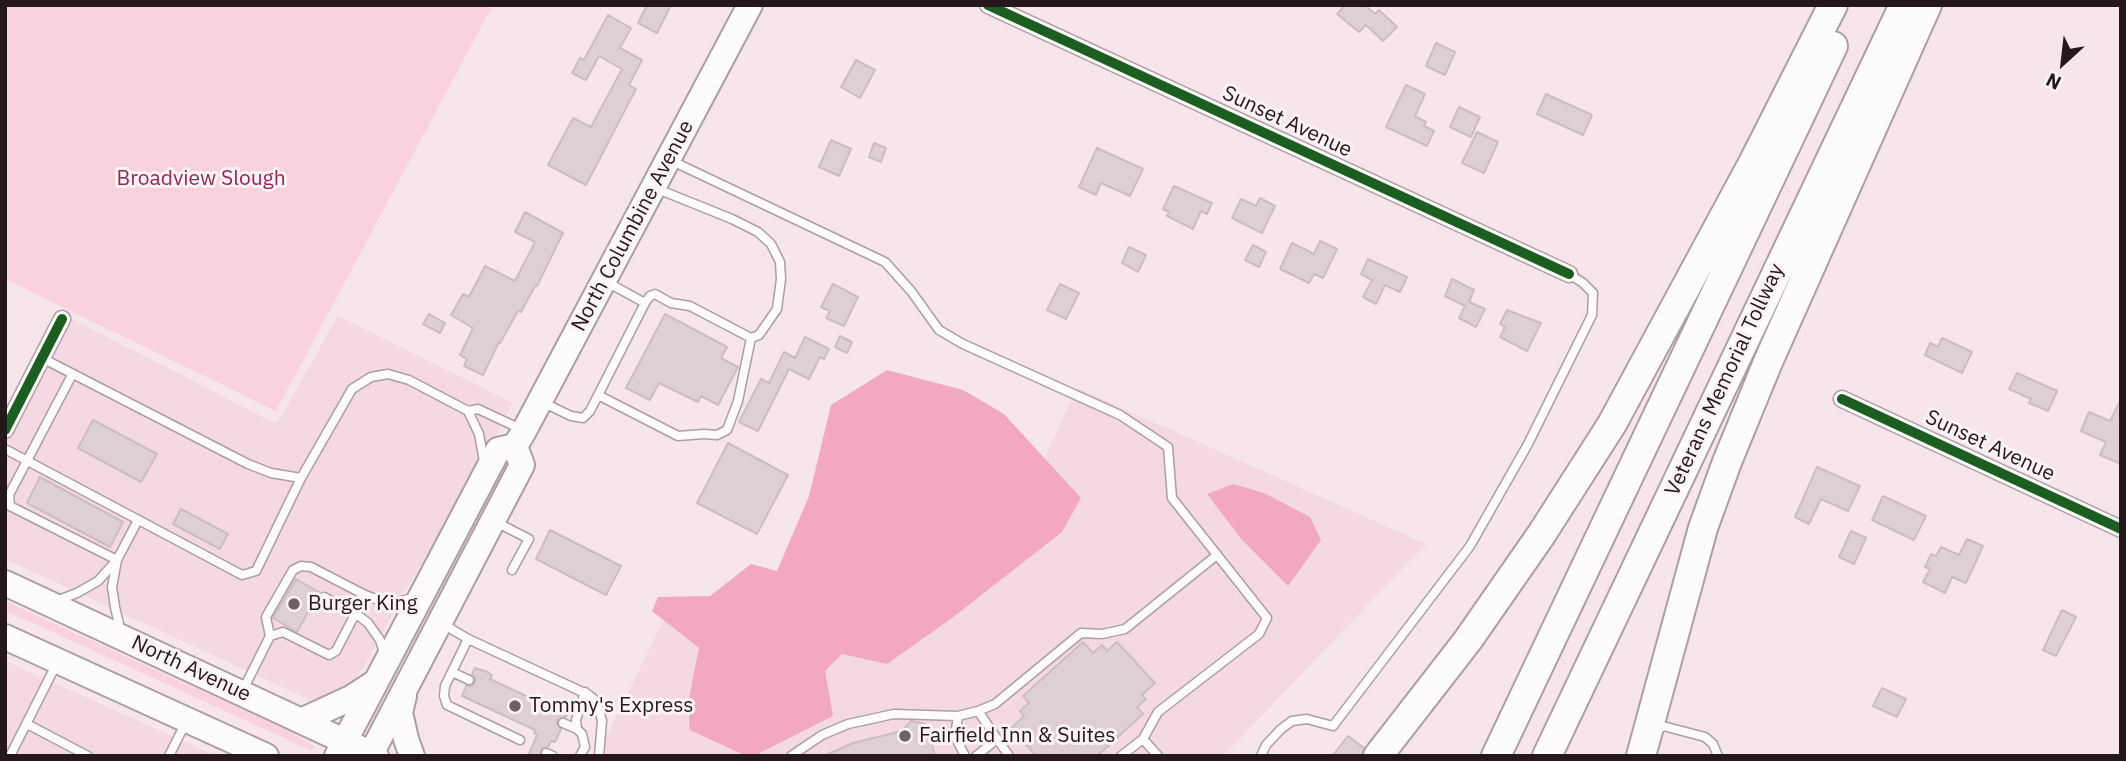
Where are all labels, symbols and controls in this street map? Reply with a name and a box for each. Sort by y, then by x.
north arrow [2028,28,2098,98]
text: N [2042,68,2065,96]
street label: Sunset Avenue [1218,81,1356,163]
street label: North Columbine Avenue [567,116,699,336]
park label: Broadview Slough [116,166,286,192]
street label: Veterans Memorial Tollway [1660,260,1790,500]
street label: Sunset Avenue [1921,405,2059,487]
place label: Burger King [308,591,418,617]
marker: Burger King [286,596,302,612]
street label: North Avenue [127,630,255,708]
place label: Tommy's Express [529,693,694,719]
marker: Tommy's Express [507,698,523,714]
place label: Fairfield Inn & Suites [919,723,1116,749]
marker: Fairfield Inn & Suites [897,728,913,744]

